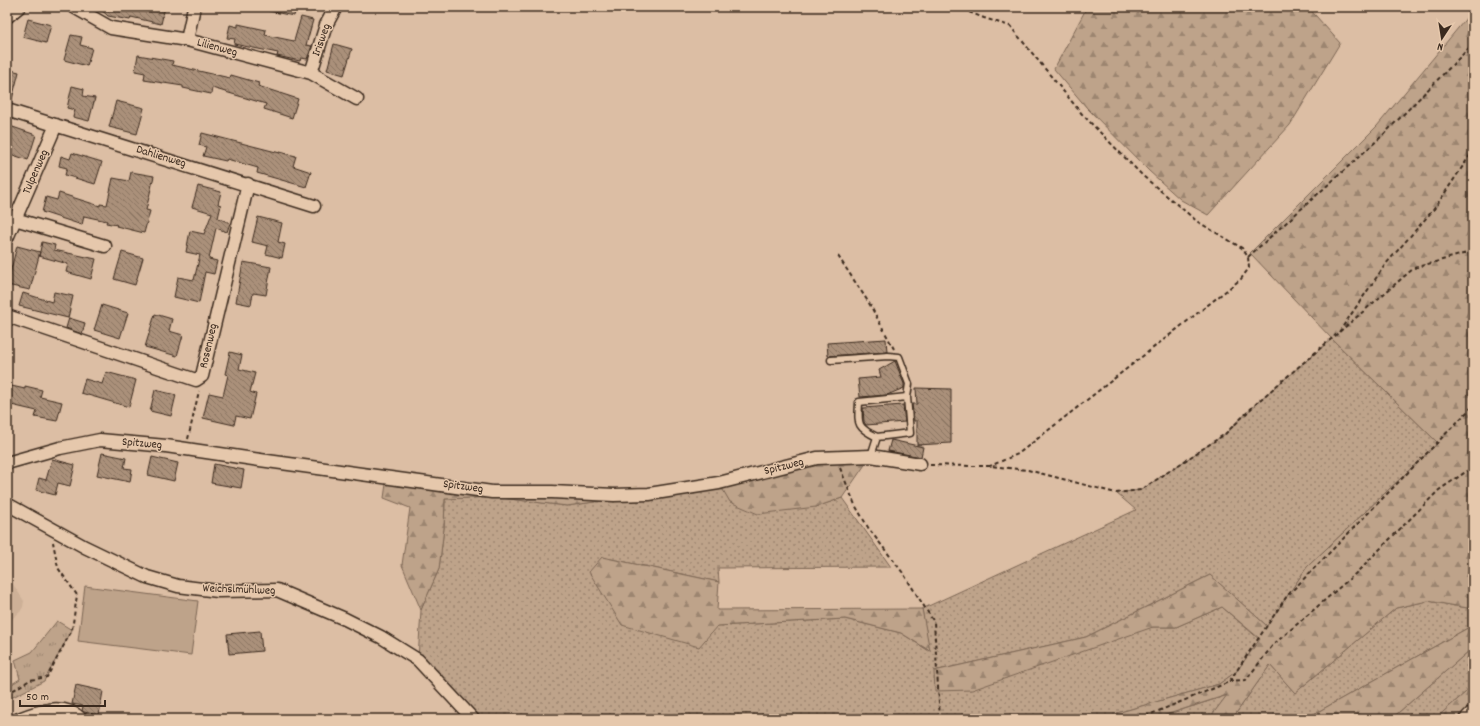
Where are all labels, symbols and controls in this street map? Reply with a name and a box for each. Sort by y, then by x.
north arrow [1422,18,1462,58]
street label: Irisweg [308,21,336,59]
street label: Lilienweg [195,34,239,62]
text: N [1435,37,1445,54]
street label: Dahlienweg [134,141,188,173]
street label: Tulpenweg [19,147,53,197]
street label: Rosenweg [196,322,222,370]
street label: Spitzweg [121,434,163,454]
street label: Spitzweg [762,454,806,480]
street label: Spitzweg [442,476,484,498]
street label: Weichslmühlweg [202,580,276,600]
scale bar [20,682,105,708]
text: 50 m [26,689,49,706]

